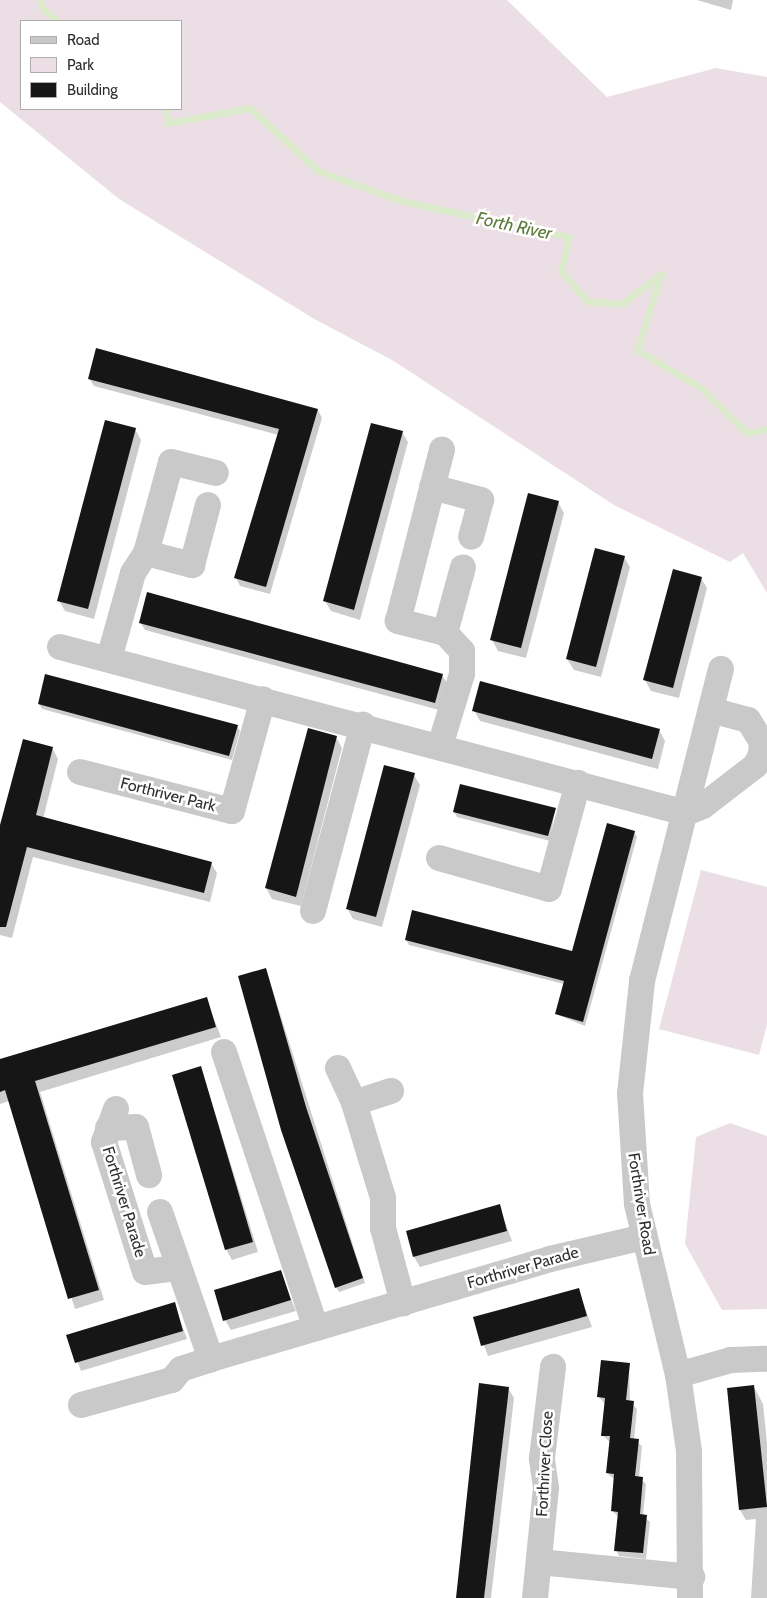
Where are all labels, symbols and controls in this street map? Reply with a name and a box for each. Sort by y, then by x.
legend [20,20,182,110]
text: Road [67,31,100,49]
text: Park [67,56,94,74]
text: Building [67,81,118,99]
water label: Forth River [474,207,554,245]
street label: Forthriver Park [118,774,218,816]
street label: Forthriver Parade [98,1144,150,1260]
street label: Forthriver Road [623,1151,659,1257]
street label: Forthriver Parade [465,1243,581,1293]
street label: Forthriver Close [533,1411,557,1517]

